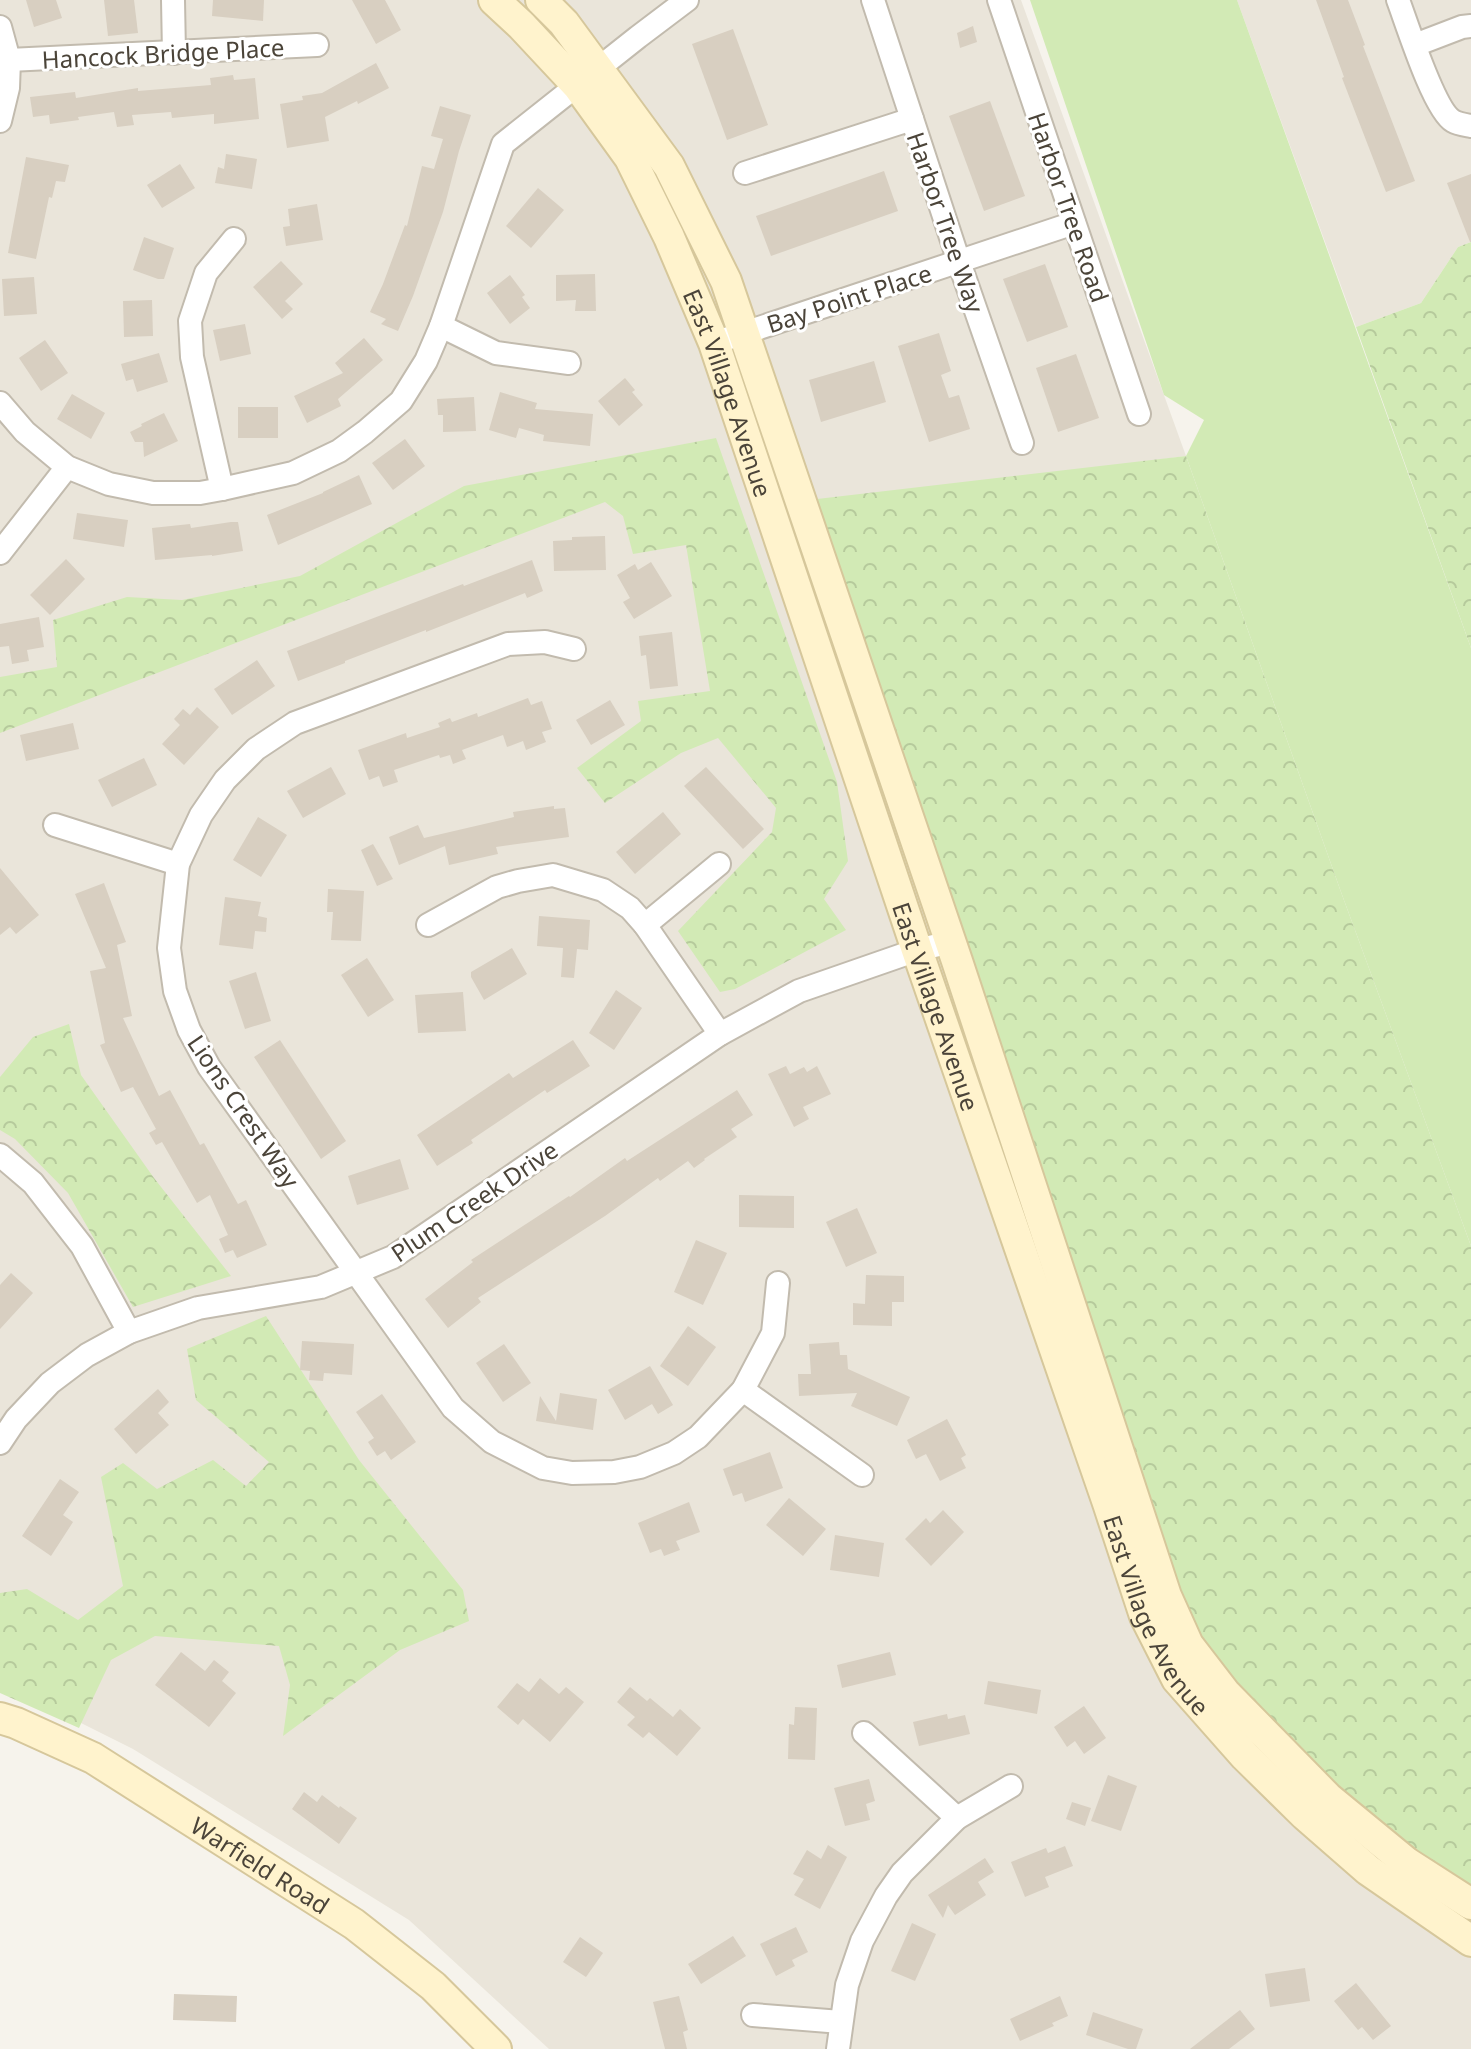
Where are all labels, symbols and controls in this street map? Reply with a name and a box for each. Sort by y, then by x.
street label: Hancock Bridge Place [41,30,285,76]
street label: Harbor Tree Road [1021,107,1117,307]
street label: Harbor Tree Way [900,127,993,317]
street label: Bay Point Place [762,256,936,340]
street label: East Village Avenue [676,283,781,501]
street label: East Village Avenue [886,898,988,1115]
street label: Lions Crest Way [181,1028,308,1195]
street label: Plum Creek Drive [384,1133,564,1269]
street label: East Village Avenue [1096,1510,1217,1722]
street label: Warfield Road [185,1808,336,1921]

